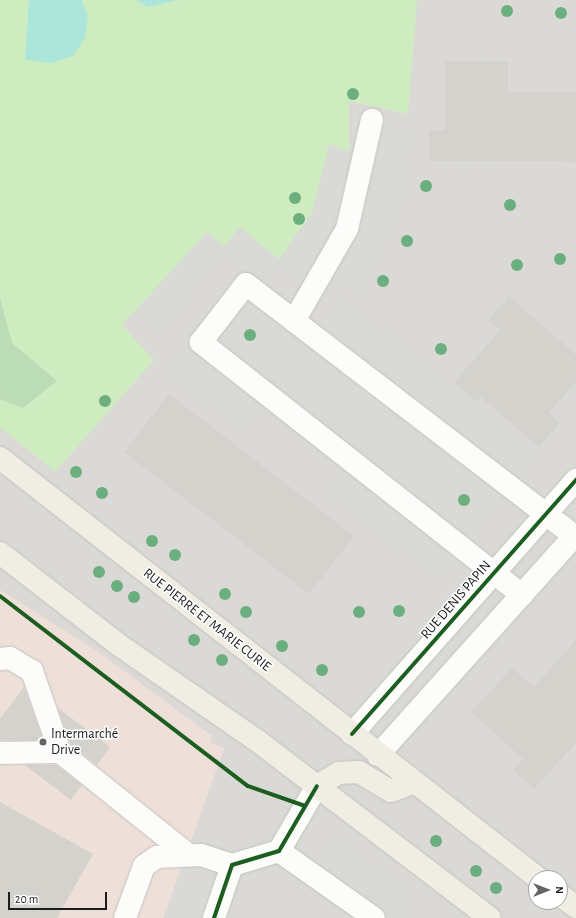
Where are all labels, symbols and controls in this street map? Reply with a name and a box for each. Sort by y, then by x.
street label: RUE DENIS PAPIN [417,557,495,643]
street label: RUE PIERRE ET MARIE CURIE [140,565,274,675]
place label: Intermarché Drive [51,726,118,758]
marker: Intermarché Drive [38,737,48,747]
north arrow [528,870,568,910]
scale bar [10,884,109,910]
text: N [554,886,565,894]
text: 20 m [15,893,38,905]

